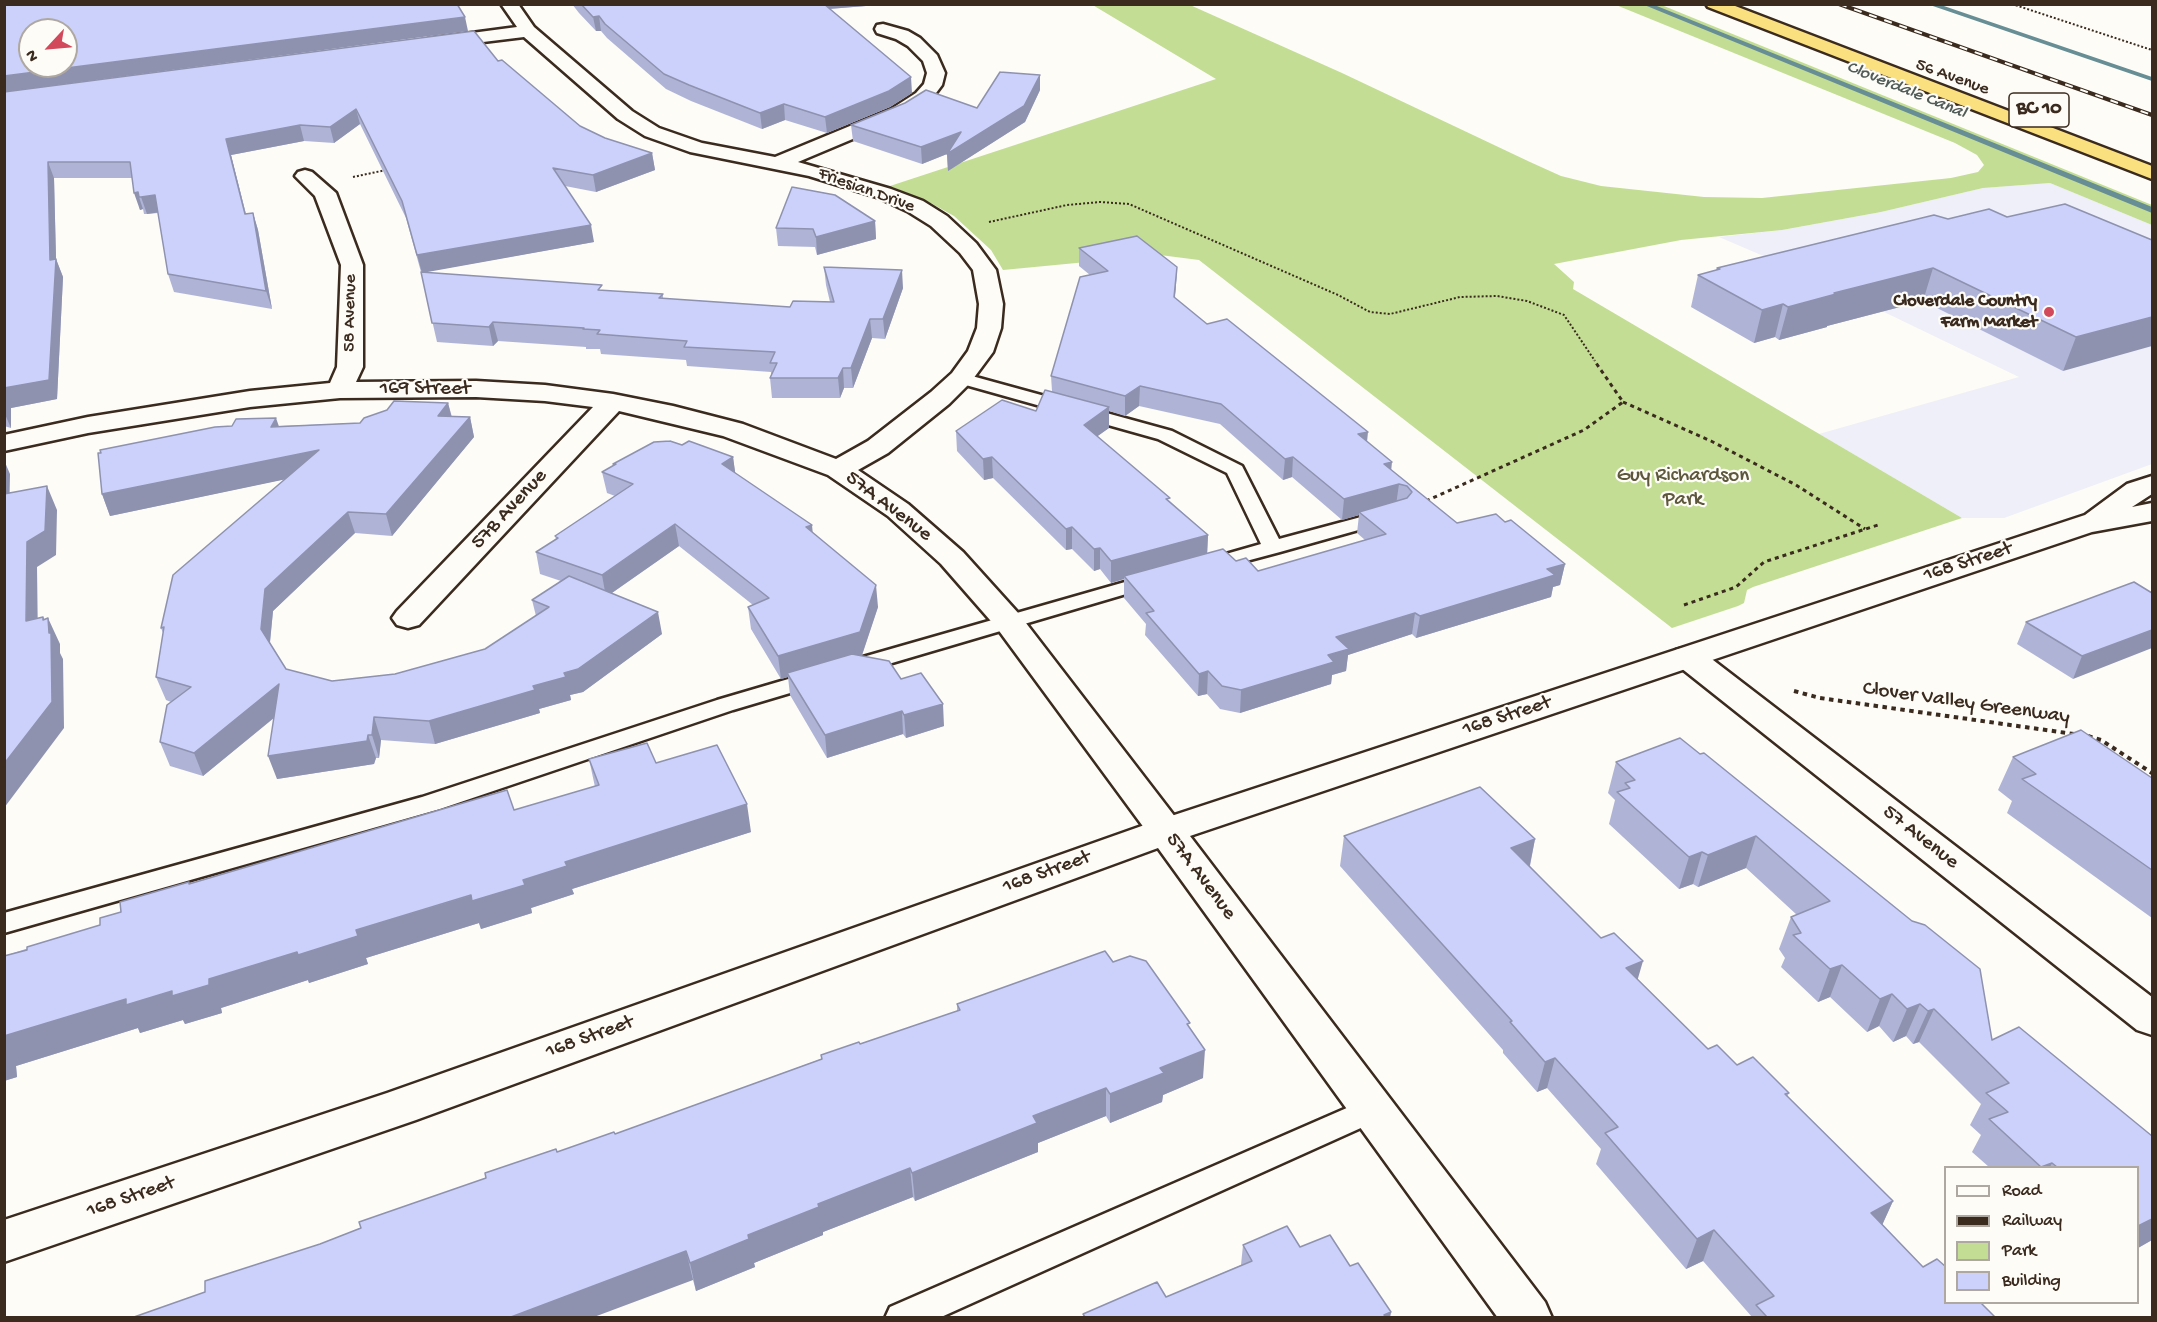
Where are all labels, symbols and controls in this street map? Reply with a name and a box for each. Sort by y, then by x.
north arrow [18,18,78,78]
text: N [22,46,44,64]
street label: 56 Avenue [1912,55,1992,101]
water label: Cloverdale Canal [1843,57,1969,125]
road number: BC 10 [2009,93,2069,127]
street label: Friesian Drive [815,164,917,218]
street label: 58 Avenue [340,274,362,352]
place label: Cloverdale Country Farm Market [1894,291,2037,334]
marker: Cloverdale Country Farm Market [2042,305,2056,319]
street label: 169 Street [380,377,470,403]
park label: Guy Richardson Park [1617,464,1749,514]
street label: 57B Avenue [466,465,554,555]
street label: 57A Avenue [839,466,937,548]
street label: 168 Street [1921,537,2015,589]
street label: Clover Valley Greenway [1861,677,2071,731]
street label: 168 Street [1460,691,1554,743]
street label: 57 Avenue [1877,800,1963,876]
street label: 57A Avenue [1159,828,1241,926]
street label: 168 Street [1000,845,1094,901]
street label: 168 Street [543,1010,637,1066]
legend [1944,1166,2139,1304]
street label: 168 Street [84,1171,178,1225]
text: Road [2002,1181,2041,1202]
text: Railway [2002,1211,2062,1232]
text: Park [2002,1241,2036,1262]
text: Building [2002,1271,2061,1292]

